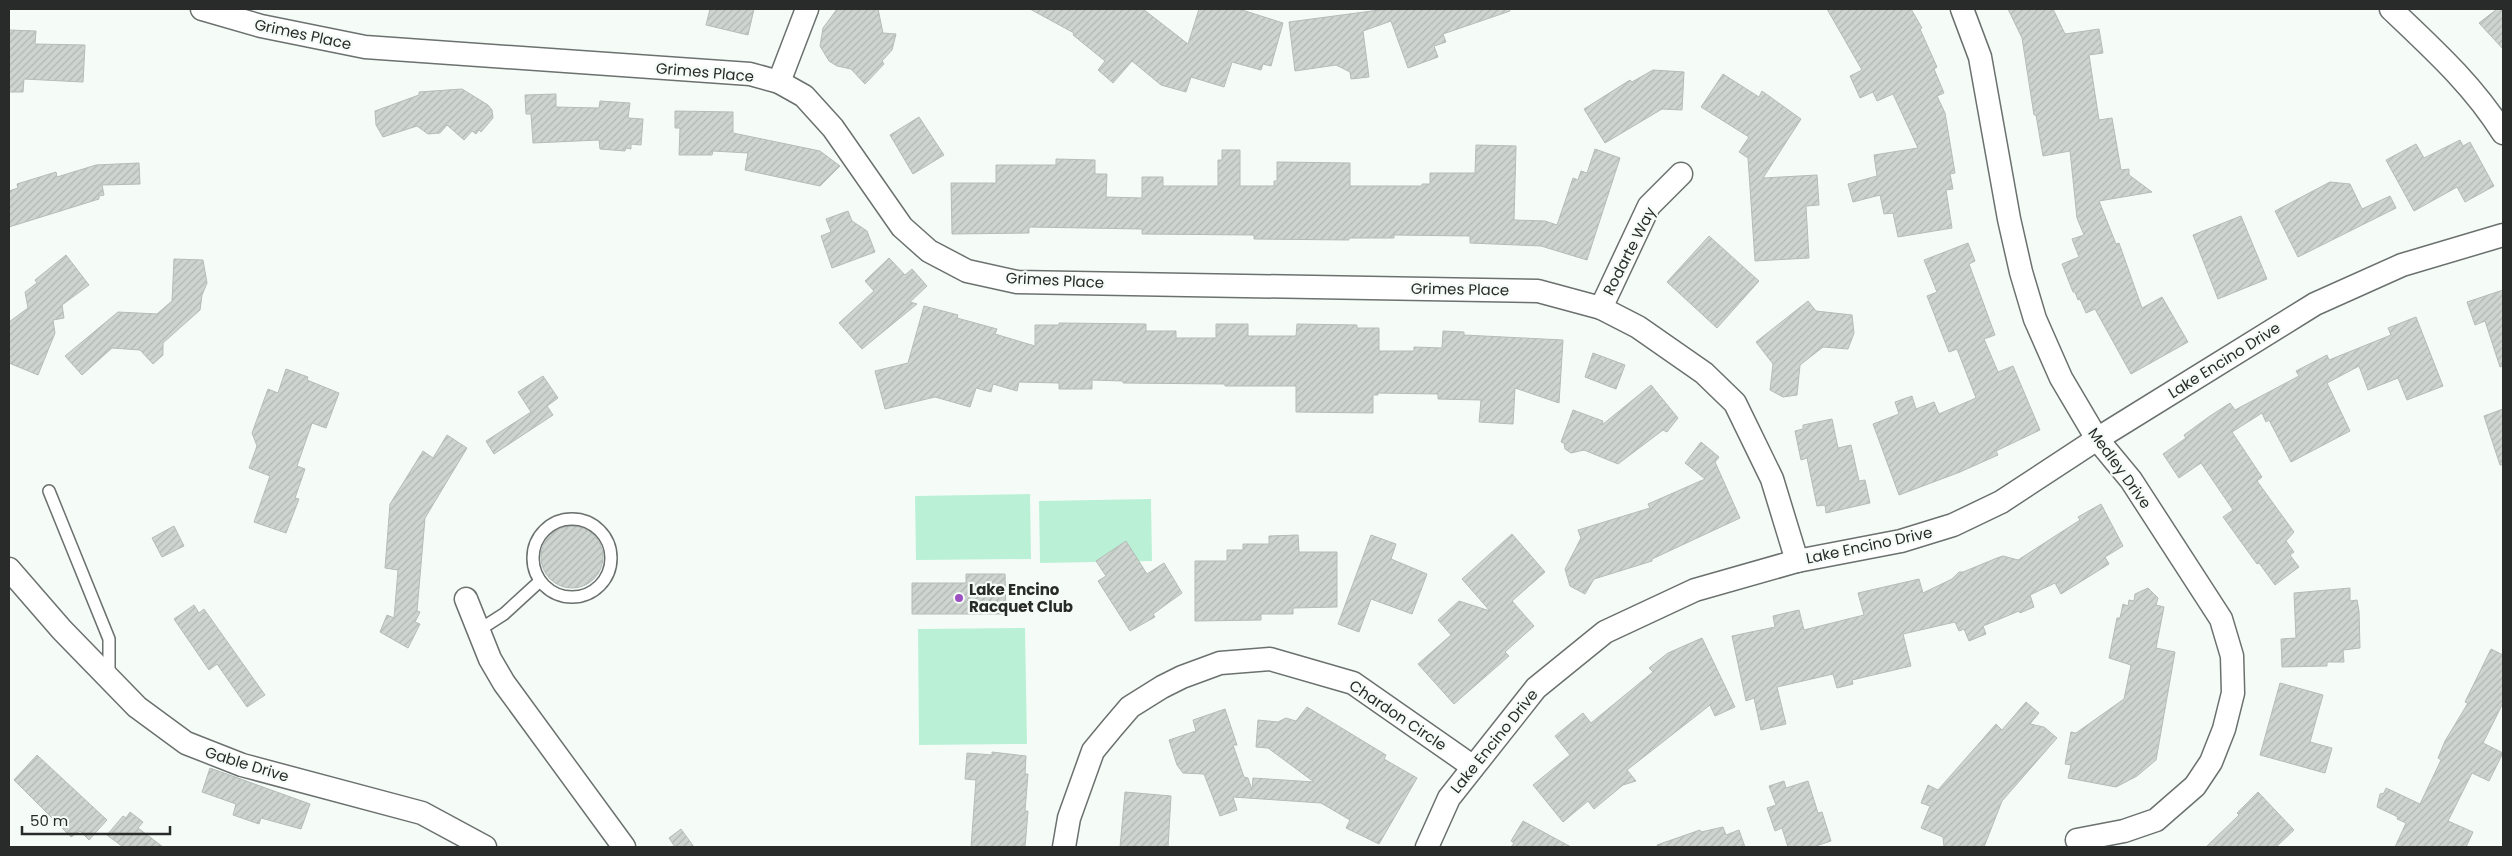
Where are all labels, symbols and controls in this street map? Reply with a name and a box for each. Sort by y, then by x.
street label: Grimes Place [253,13,353,55]
street label: Grimes Place [655,57,755,87]
street label: Rodarte Way [1598,203,1661,299]
street label: Grimes Place [1005,267,1105,293]
street label: Grimes Place [1411,278,1509,300]
street label: Lake Encino Drive [2164,317,2284,403]
street label: Medley Drive [2083,423,2157,513]
street label: Lake Encino Drive [1804,521,1934,569]
place label: Lake Encino Racquet Club [969,579,1073,617]
marker: Lake Encino Racquet Club [953,592,965,604]
street label: Chardon Circle [1345,675,1451,755]
street label: Lake Encino Drive [1445,684,1543,798]
street label: Gable Drive [203,741,291,787]
scale bar [22,804,170,836]
text: 50 m [30,810,68,831]

